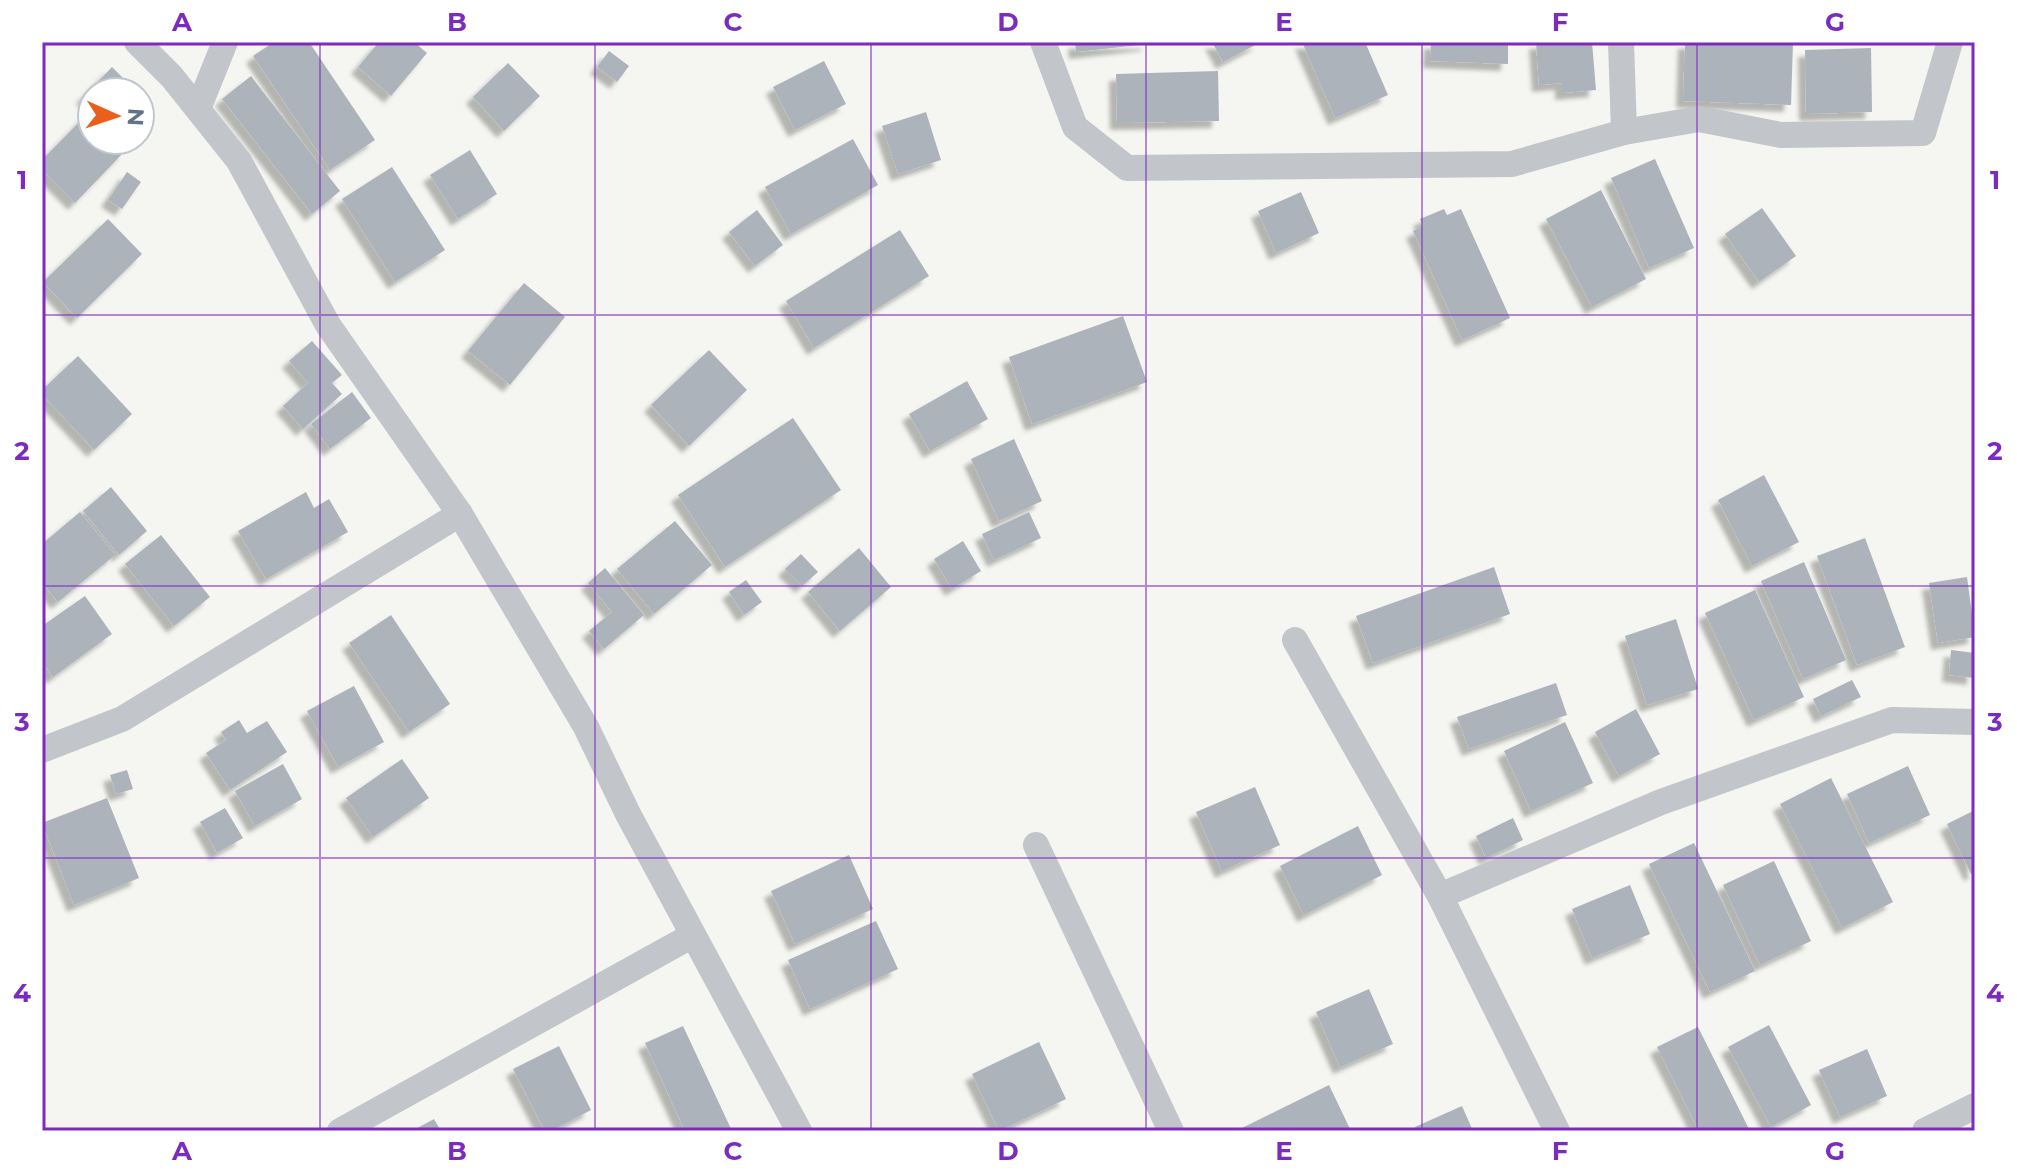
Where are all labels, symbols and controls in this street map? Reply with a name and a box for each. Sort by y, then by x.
text: A [171,6,193,38]
text: B [447,6,467,38]
text: C [724,6,743,38]
text: D [997,6,1019,38]
text: E [1275,6,1293,38]
text: F [1552,6,1568,38]
text: G [1825,6,1845,38]
north arrow [76,76,156,156]
text: N [122,107,149,127]
text: 1 [17,164,27,196]
text: 1 [1990,164,2000,196]
text: 2 [14,435,30,467]
text: 2 [1987,435,2003,467]
text: 3 [13,706,30,738]
text: 3 [1986,706,2003,738]
text: 4 [13,977,31,1009]
text: 4 [1986,977,2004,1009]
text: A [171,1135,193,1167]
text: B [447,1135,467,1167]
text: C [724,1135,743,1167]
text: D [997,1135,1019,1167]
text: E [1275,1135,1293,1167]
text: F [1552,1135,1568,1167]
text: G [1825,1135,1845,1167]

